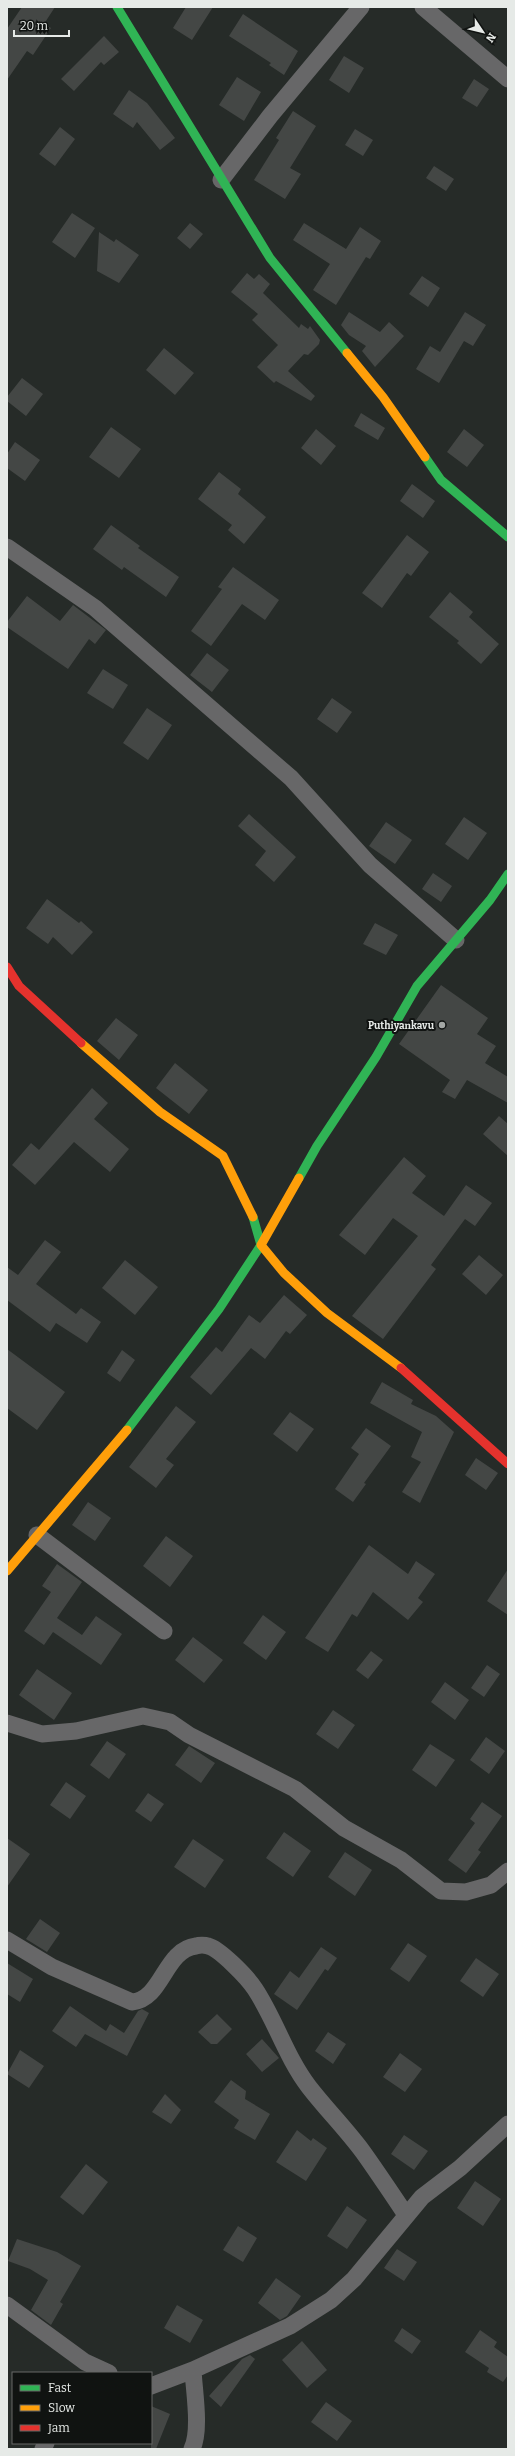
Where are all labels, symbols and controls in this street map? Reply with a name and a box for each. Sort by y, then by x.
scale bar [14,12,69,38]
north arrow [463,12,503,52]
text: 20 m [20,19,49,33]
text: N [483,30,499,45]
place label: Puthiyankavu [368,1020,435,1032]
marker: Puthiyankavu [437,1020,447,1030]
legend [12,2372,152,2444]
text: Fast [48,2381,72,2395]
text: Slow [48,2401,75,2415]
text: Jam [47,2421,70,2435]

